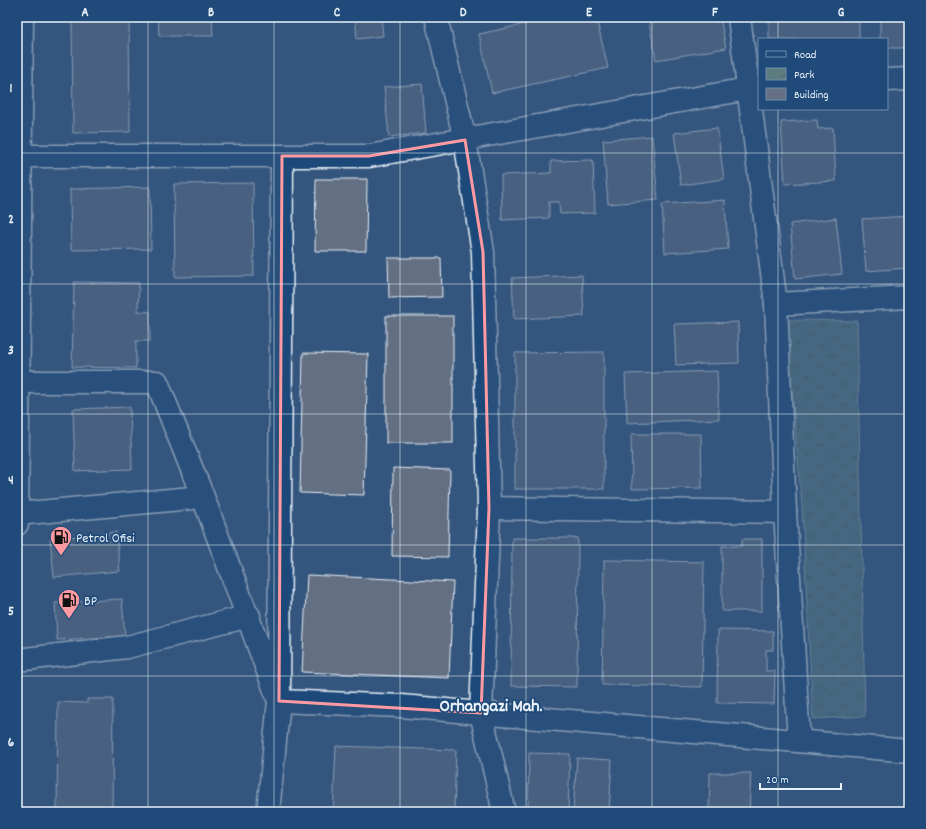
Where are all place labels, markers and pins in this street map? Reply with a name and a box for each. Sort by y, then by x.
fuel station icon: Petrol Ofisi [48,524,74,557]
place label: Petrol Ofisi [76,529,135,549]
fuel station icon: BP [56,587,82,620]
place label: BP [84,592,97,612]

